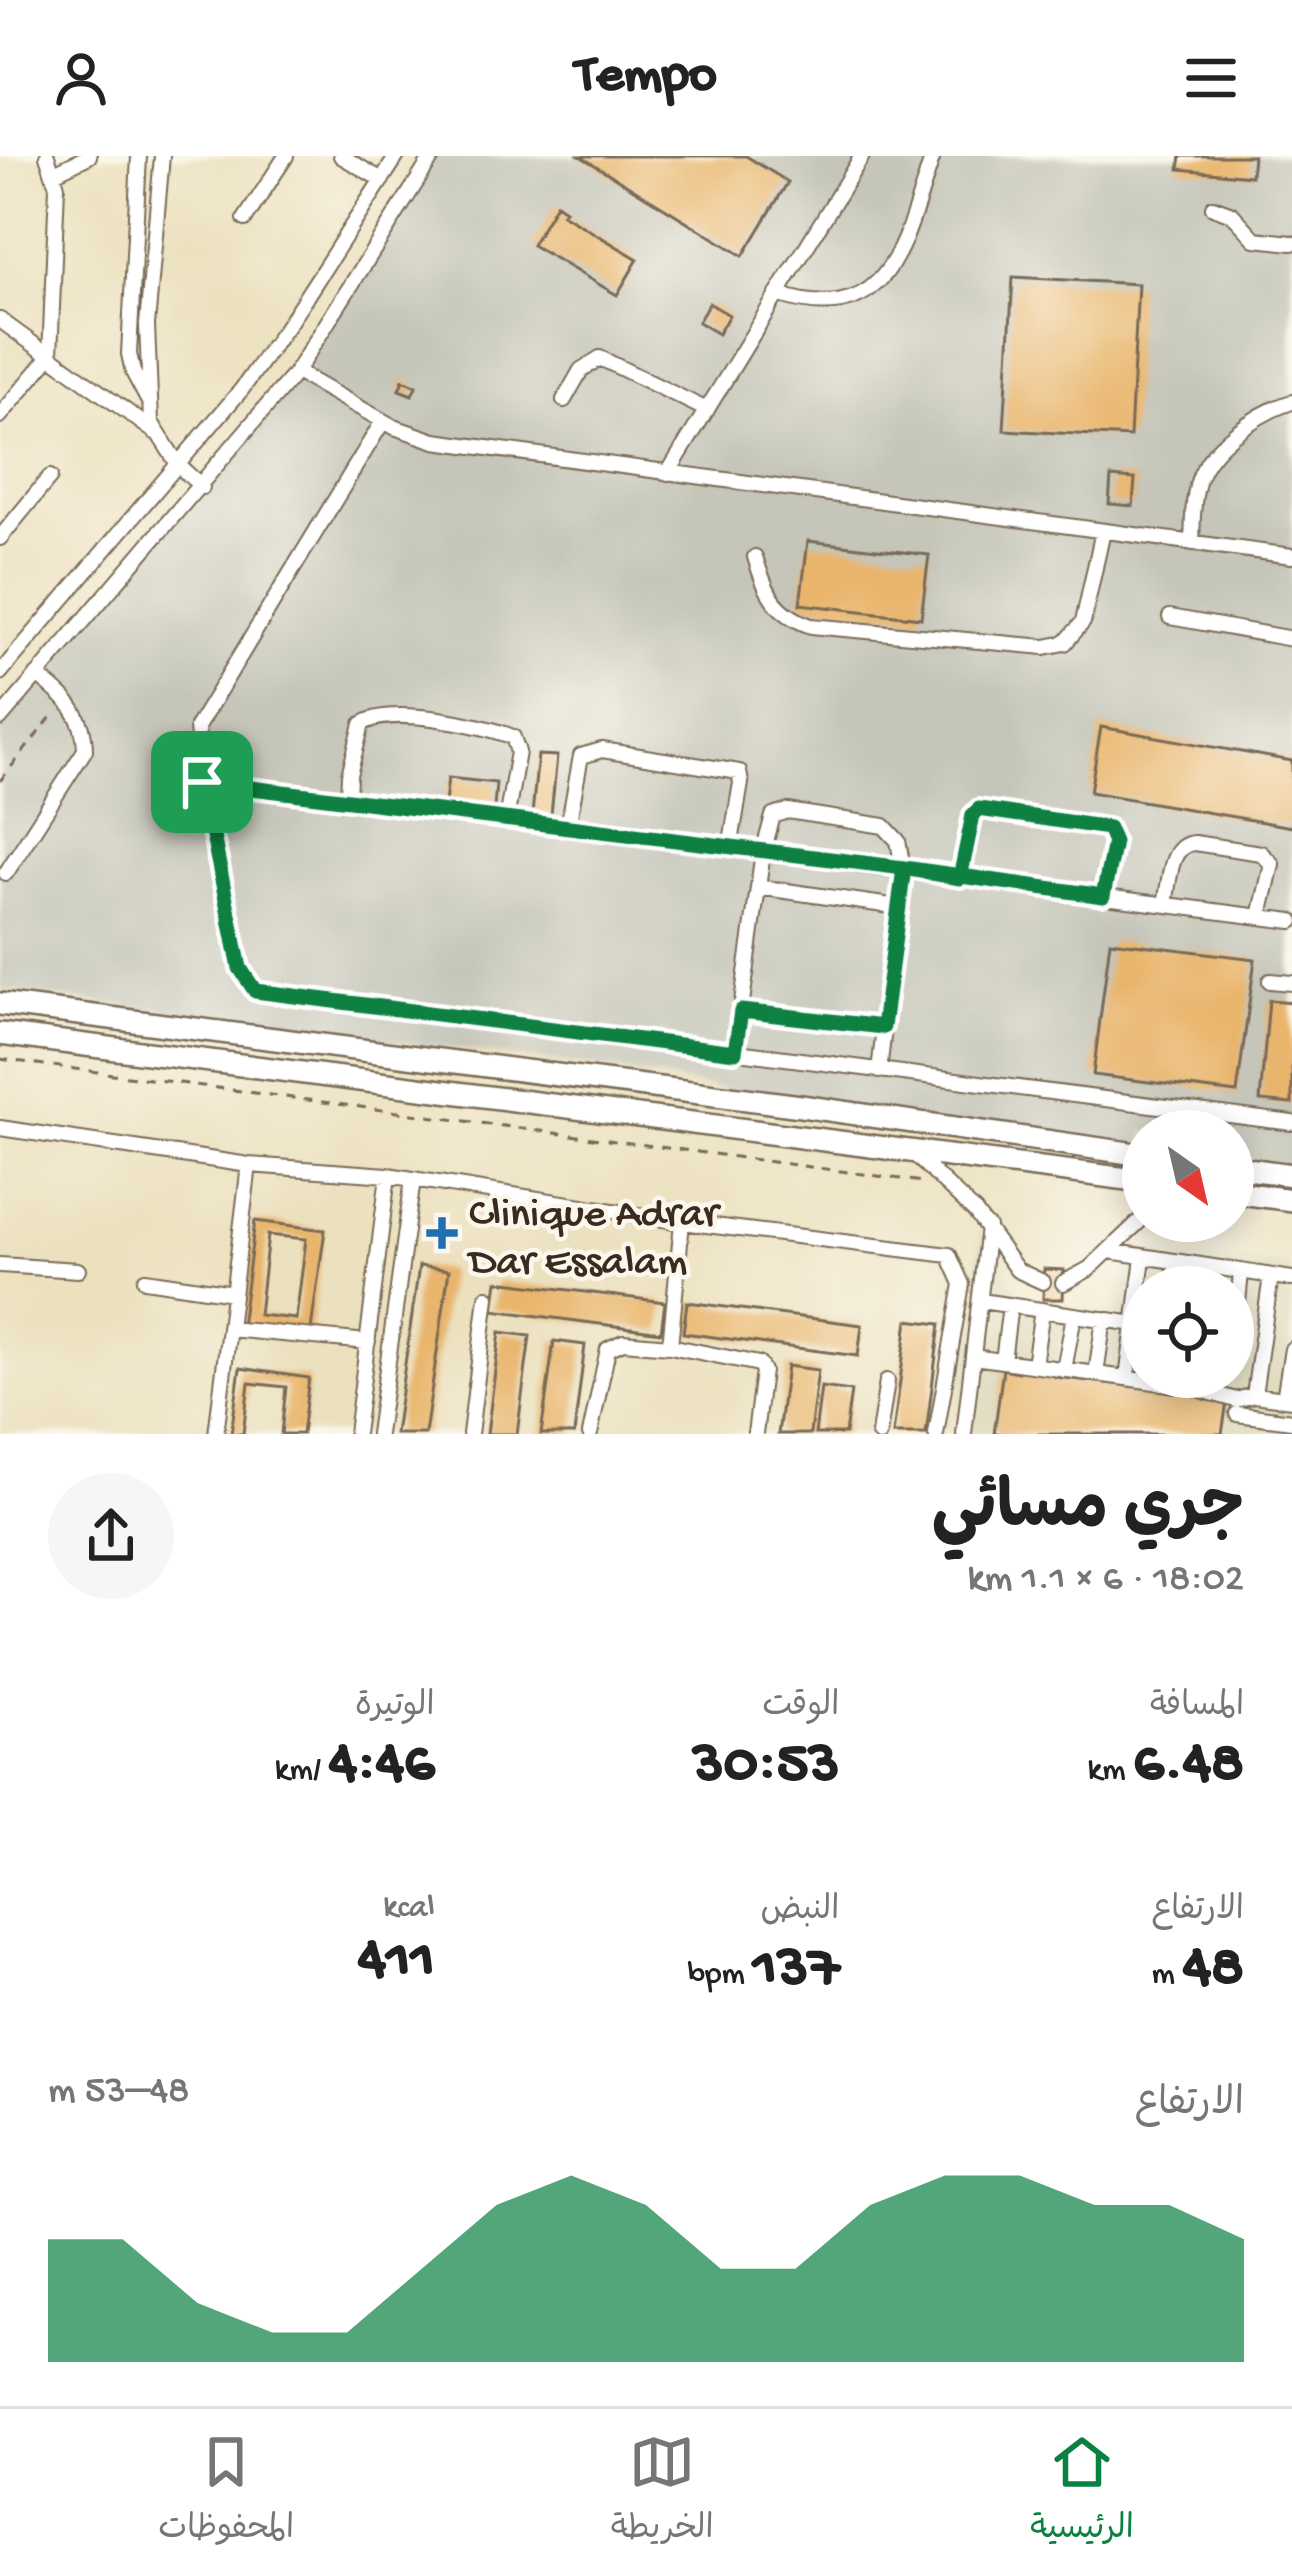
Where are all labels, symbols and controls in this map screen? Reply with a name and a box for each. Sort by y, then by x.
icon: person [48,45,114,111]
icon: menu [1178,45,1244,111]
text: Tempo [575,46,717,110]
pin [151,731,253,833]
icon: arrive [169,749,235,815]
north arrow [1122,1110,1254,1242]
map controls [1122,1110,1254,1398]
place label: Clinique Adrar Dar Essalam [466,1192,721,1289]
marker: Clinique Adrar Dar Essalam [426,1217,458,1249]
button: locate [1122,1266,1254,1398]
button: share [48,1473,174,1599]
text: جري مسائي [932,1474,1244,1552]
text: 18:02 · 6 × 1.1 km [967,1558,1244,1604]
text: الوتيرة [355,1689,435,1727]
text: الوقت [762,1689,839,1727]
text: المسافة [1150,1689,1244,1727]
text: 4:46 [329,1732,435,1802]
text: 30:53 [693,1732,839,1802]
text: 6.48 [1133,1732,1244,1802]
text: /km [275,1753,329,1791]
text: km [1088,1753,1133,1791]
text: kcal [383,1890,435,1928]
text: النبض [760,1893,839,1931]
text: الارتفاع [1151,1893,1244,1931]
text: 411 [358,1928,435,1998]
text: 137 [753,1936,839,2006]
text: 48 [1183,1936,1244,2006]
text: bpm [688,1957,753,1995]
text: m [1151,1957,1183,1995]
text: 48–53 m [48,2070,189,2116]
text: الارتفاع [1135,2083,1244,2129]
tab: المحفوظات [158,2429,294,2555]
tab: الخريطة [611,2429,714,2555]
tab: الرئيسية [1030,2429,1134,2555]

